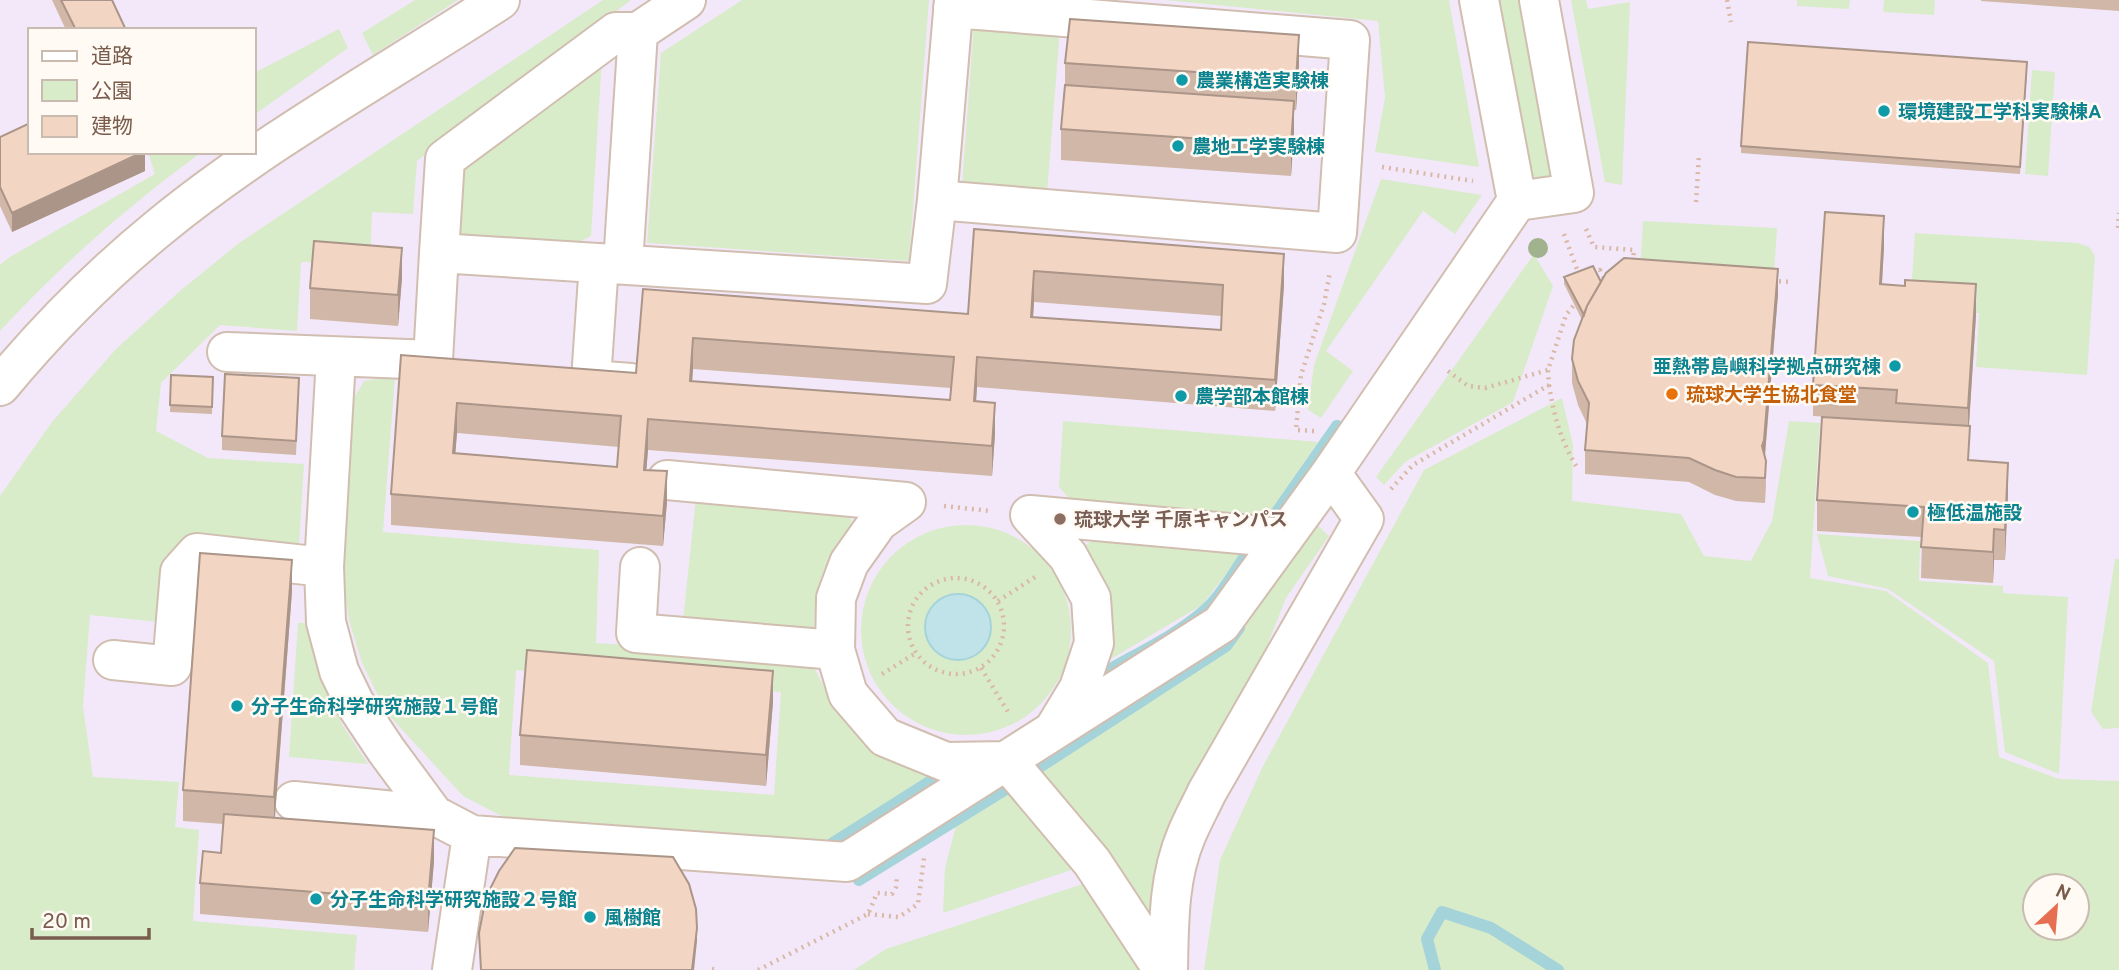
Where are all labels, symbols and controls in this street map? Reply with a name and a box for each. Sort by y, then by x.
legend [28,28,256,154]
text: 道路 [91,44,133,71]
place label: 農業構造実験棟 [1196,70,1329,94]
marker: 農業構造実験棟 [1174,72,1190,88]
text: 公園 [91,79,133,106]
place label: 環境建設工学科実験棟A [1898,101,2102,125]
marker: 環境建設工学科実験棟A [1876,103,1892,119]
text: 建物 [91,114,133,141]
place label: 農地工学実験棟 [1192,136,1325,160]
marker: 農地工学実験棟 [1170,138,1186,154]
place label: 亜熱帯島嶼科学拠点研究棟 [1653,356,1881,380]
marker: 亜熱帯島嶼科学拠点研究棟 [1887,358,1903,374]
place label: 琉球大学生協北食堂 [1686,384,1857,408]
place label: 農学部本館棟 [1195,386,1309,410]
marker: 琉球大学生協北食堂 [1664,386,1680,402]
marker: 農学部本館棟 [1173,388,1189,404]
place label: 極低温施設 [1927,502,2022,526]
marker: 極低温施設 [1905,504,1921,520]
place label: 琉球大学 千原キャンパス [1074,509,1288,533]
marker: 琉球大学 千原キャンパス [1052,511,1068,527]
place label: 分子生命科学研究施設１号館 [251,696,498,720]
marker: 分子生命科学研究施設１号館 [229,698,245,714]
north arrow [2021,872,2091,942]
text: N [2051,880,2074,907]
place label: 分子生命科学研究施設２号館 [330,889,577,913]
marker: 分子生命科学研究施設２号館 [308,891,324,907]
scale bar [32,897,149,941]
place label: 風樹館 [604,907,661,931]
text: 20 m [42,909,91,936]
marker: 風樹館 [582,909,598,925]

